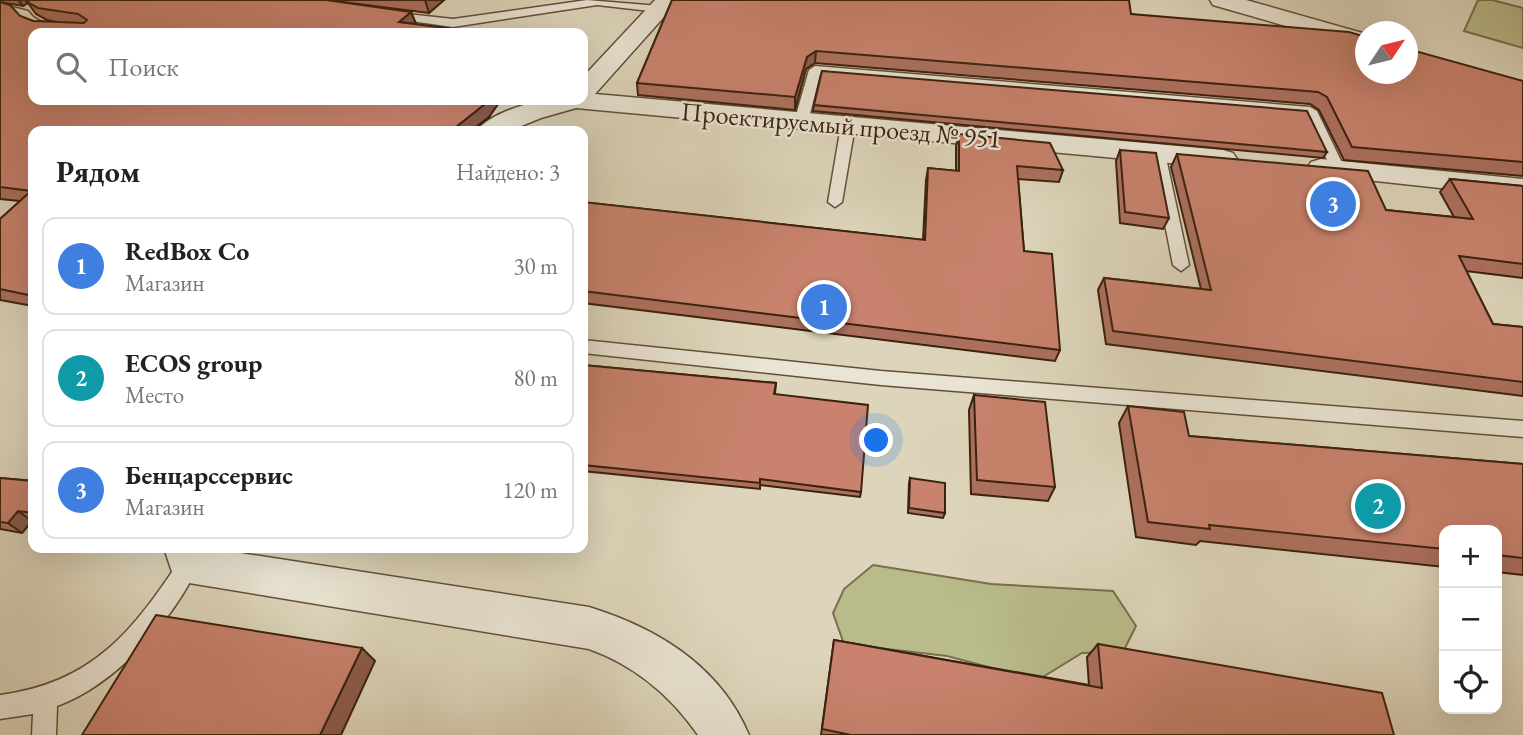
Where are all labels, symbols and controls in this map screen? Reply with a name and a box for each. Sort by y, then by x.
north arrow [1355,21,1418,84]
search box [28,28,588,105]
icon: search [52,48,90,86]
text: Поиск [108,50,179,84]
street label: Проектируемый проезд № 951 [680,94,1002,156]
text: Рядом [56,152,140,191]
text: Найдено: 3 [456,157,560,187]
pin: 3 [1310,178,1356,230]
text: RedBox Co [125,234,249,268]
text: 1 [75,251,87,281]
text: 30 m [513,251,558,281]
text: Магазин [125,268,204,298]
pin: 1 [801,281,847,333]
text: ECOS group [125,346,262,380]
text: 2 [75,363,87,393]
text: 80 m [513,363,558,393]
text: Место [125,380,184,410]
your location [859,423,893,457]
text: Бенцарссервис [125,458,293,492]
text: 3 [75,475,87,505]
text: 120 m [502,475,558,505]
pin: 2 [1355,480,1401,532]
text: Магазин [125,492,204,522]
map controls [1439,525,1502,714]
button: + [1439,525,1502,588]
button: − [1439,588,1502,651]
button: locate [1439,651,1502,714]

